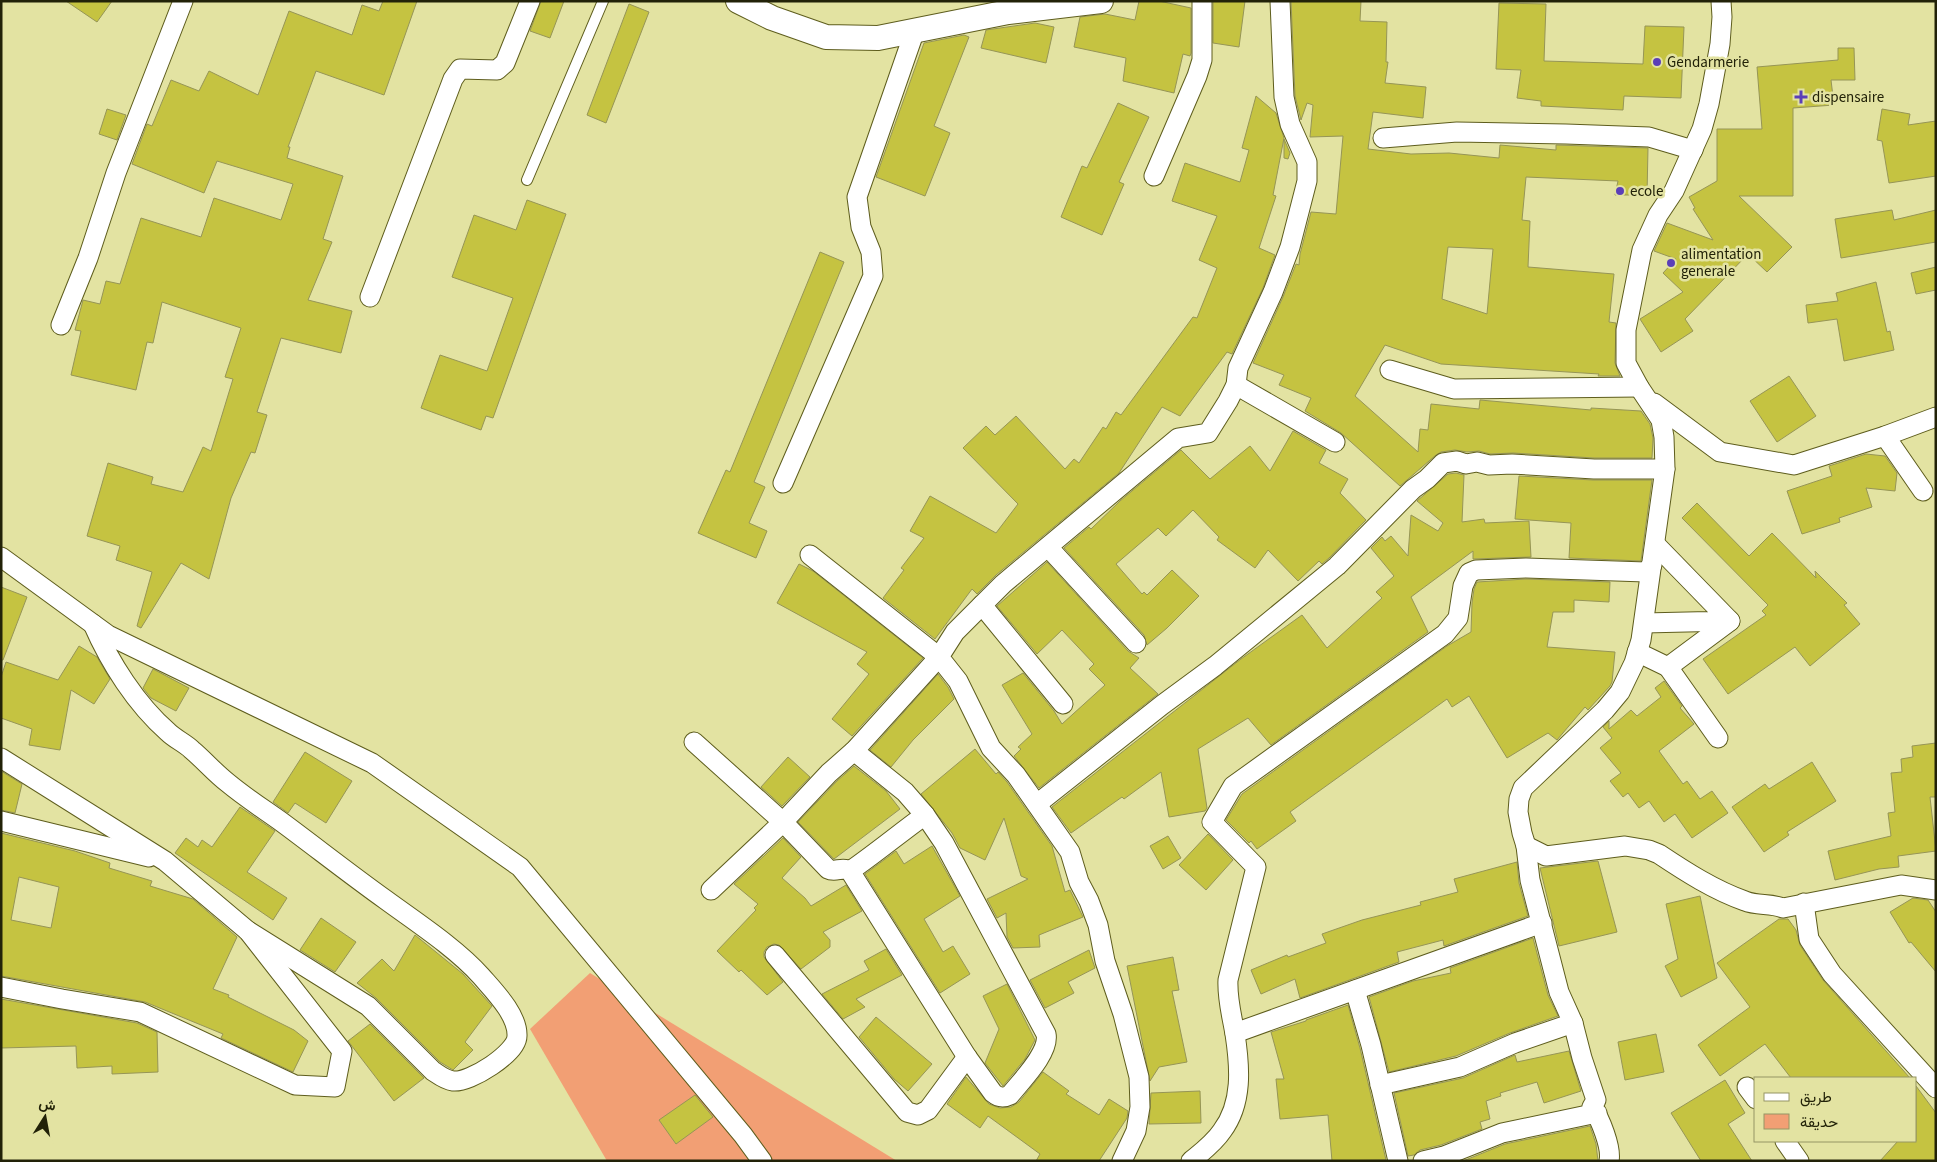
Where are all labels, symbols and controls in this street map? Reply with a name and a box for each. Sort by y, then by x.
place label: Gendarmerie [1667,52,1749,73]
marker: Gendarmerie [1651,56,1663,68]
place label: dispensaire [1812,87,1884,108]
marker: dispensaire [1794,90,1808,104]
place label: ecole [1630,181,1663,202]
marker: ecole [1614,185,1626,197]
place label: alimentation generale [1681,244,1761,282]
marker: alimentation generale [1665,257,1677,269]
legend [1754,1077,1917,1142]
text: طريق [1800,1087,1832,1108]
north arrow [20,1092,70,1142]
text: ش [37,1094,58,1117]
text: حديقة [1800,1112,1838,1133]

